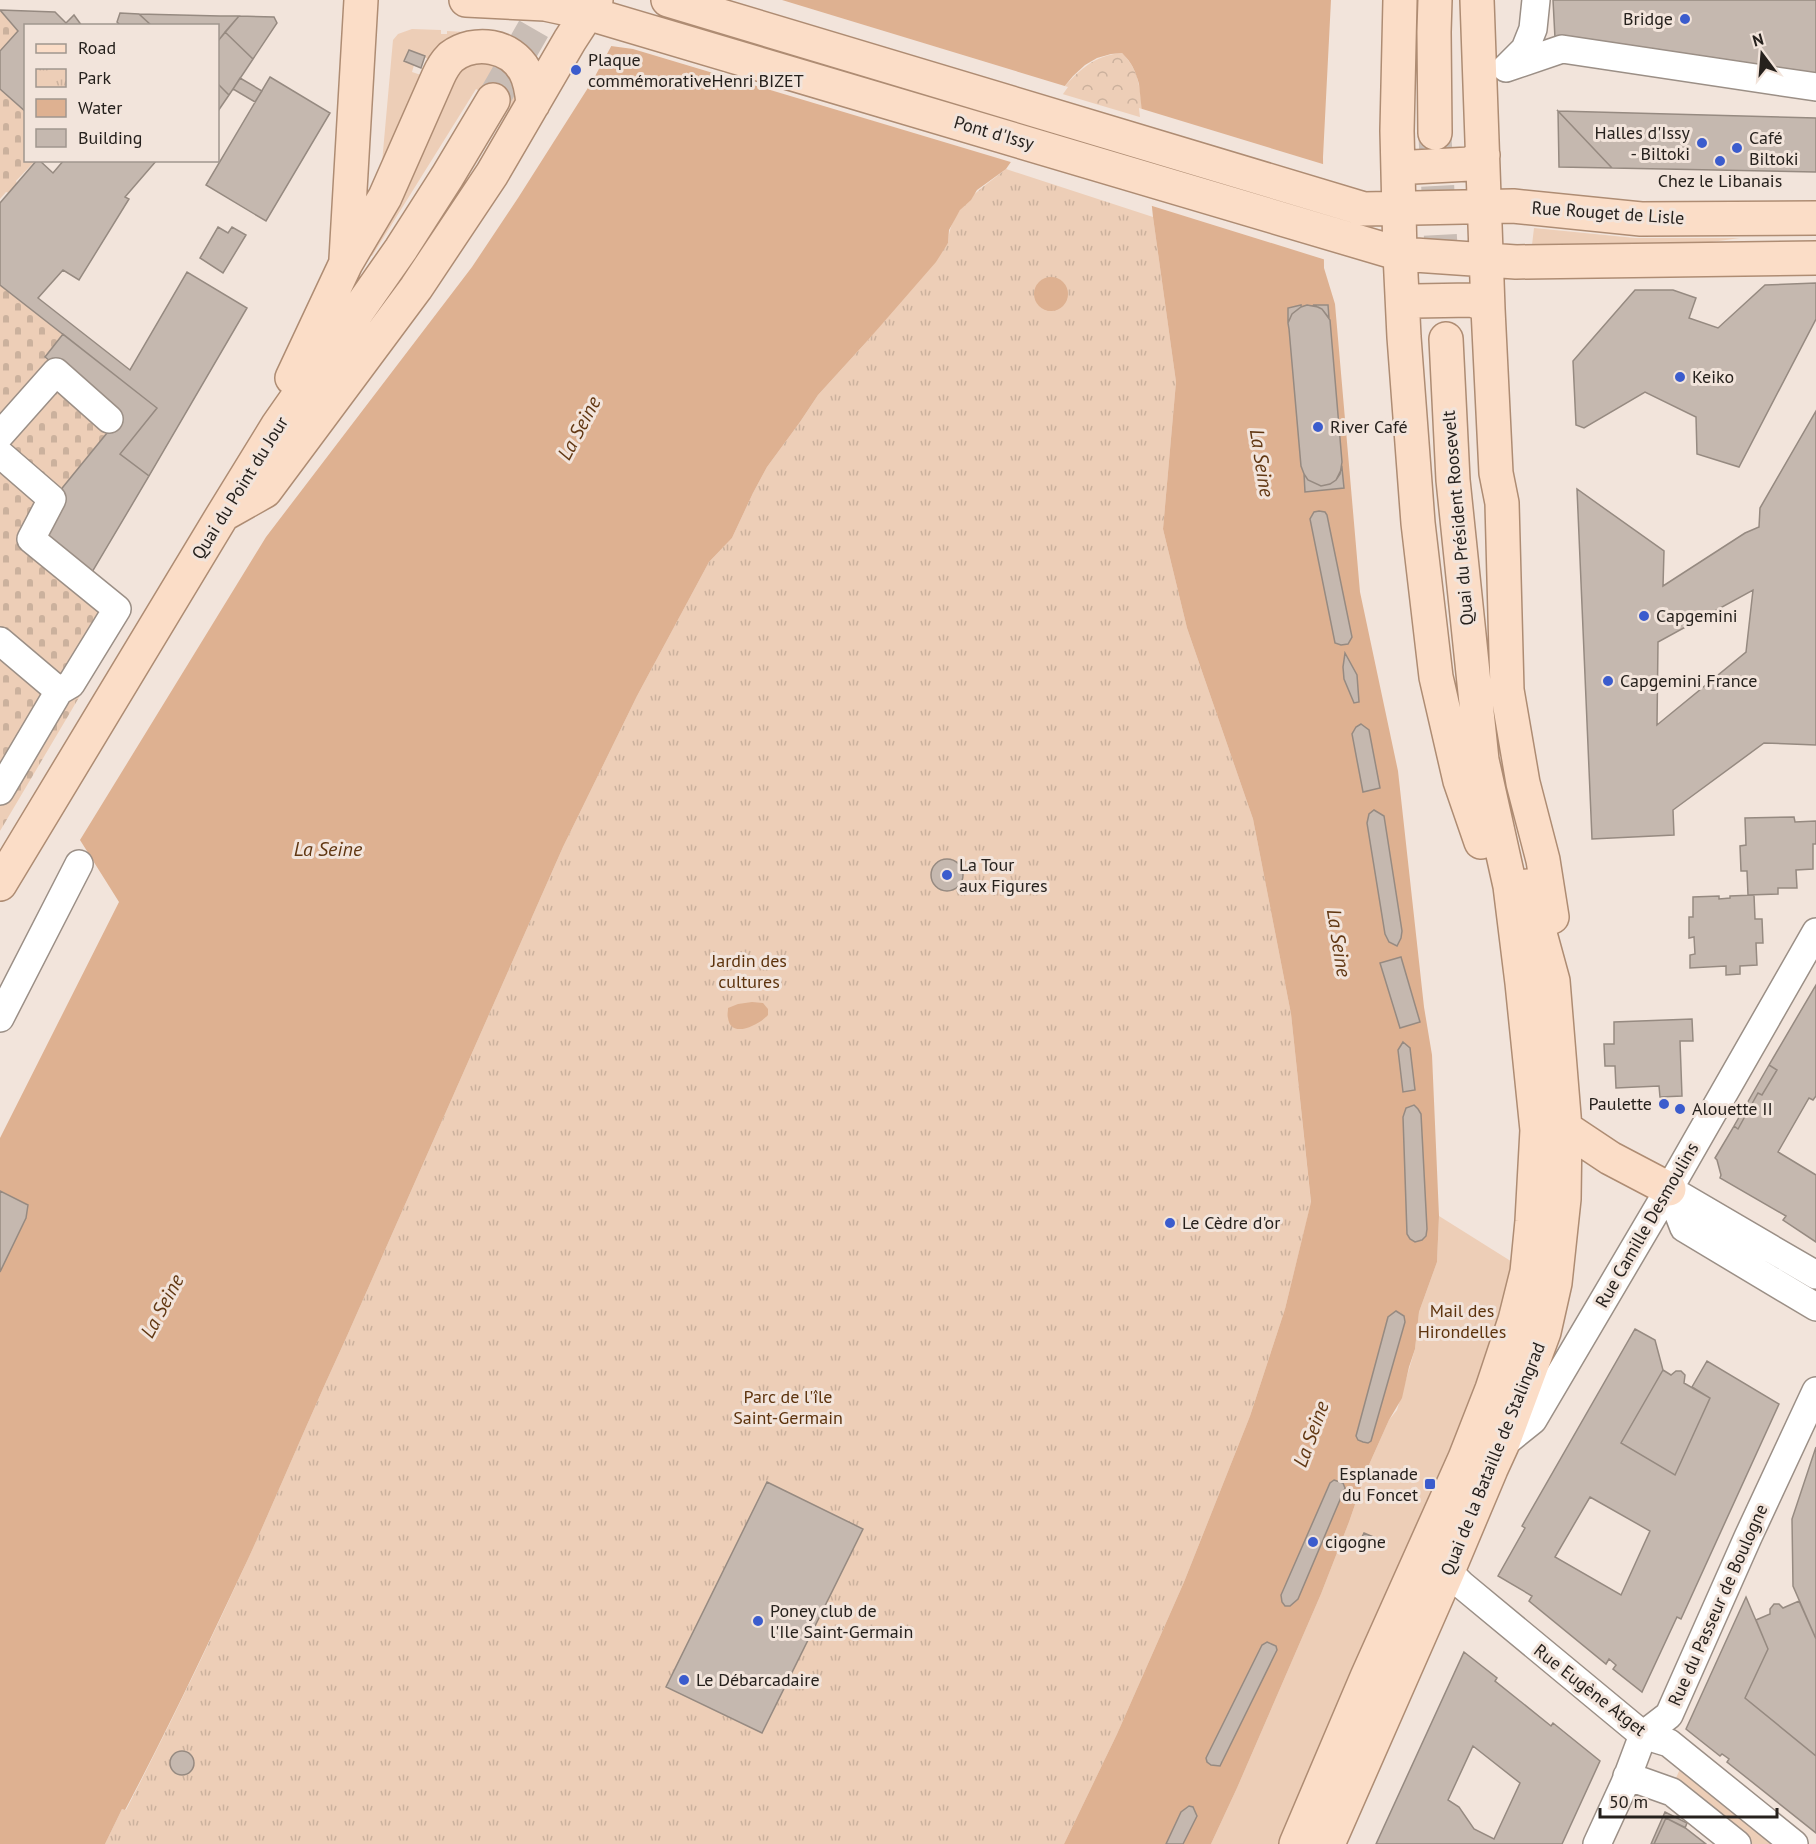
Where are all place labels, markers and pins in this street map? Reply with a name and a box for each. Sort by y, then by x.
place label: Bridge [1623,7,1673,30]
marker: Bridge [1678,12,1692,26]
place label: Plaque commémorativeHenri BIZET [588,48,804,92]
marker: Plaque commémorativeHenri BIZET [569,63,583,77]
place label: Halles d'Issy - Biltoki [1595,121,1691,165]
place label: Café Biltoki [1749,126,1799,170]
marker: Halles d'Issy - Biltoki [1695,136,1709,150]
marker: Café Biltoki [1730,141,1744,155]
marker: Chez le Libanais [1713,154,1727,168]
place label: Chez le Libanais [1658,169,1782,192]
place label: Keiko [1692,365,1734,388]
marker: Keiko [1673,370,1687,384]
place label: River Café [1330,415,1408,438]
marker: River Café [1311,420,1325,434]
place label: Capgemini [1656,604,1738,627]
marker: Capgemini [1637,609,1651,623]
place label: Capgemini France [1620,669,1757,692]
marker: Capgemini France [1601,674,1615,688]
place label: La Tour aux Figures [959,853,1048,897]
marker: La Tour aux Figures [940,868,954,882]
place label: Paulette [1588,1092,1652,1115]
marker: Paulette [1657,1097,1671,1111]
place label: Alouette II [1692,1097,1773,1120]
marker: Alouette II [1673,1102,1687,1116]
place label: Le Cèdre d'or [1182,1211,1280,1234]
marker: Le Cèdre d'or [1163,1216,1177,1230]
place label: Esplanade du Foncet [1339,1462,1418,1506]
marker: Esplanade du Foncet [1423,1477,1437,1491]
place label: cigogne [1325,1530,1386,1553]
marker: cigogne [1306,1535,1320,1549]
place label: Poney club de l'Ile Saint-Germain [770,1599,913,1643]
marker: Poney club de l'Ile Saint-Germain [751,1614,765,1628]
place label: Le Débarcadaire [696,1668,820,1691]
marker: Le Débarcadaire [677,1673,691,1687]

